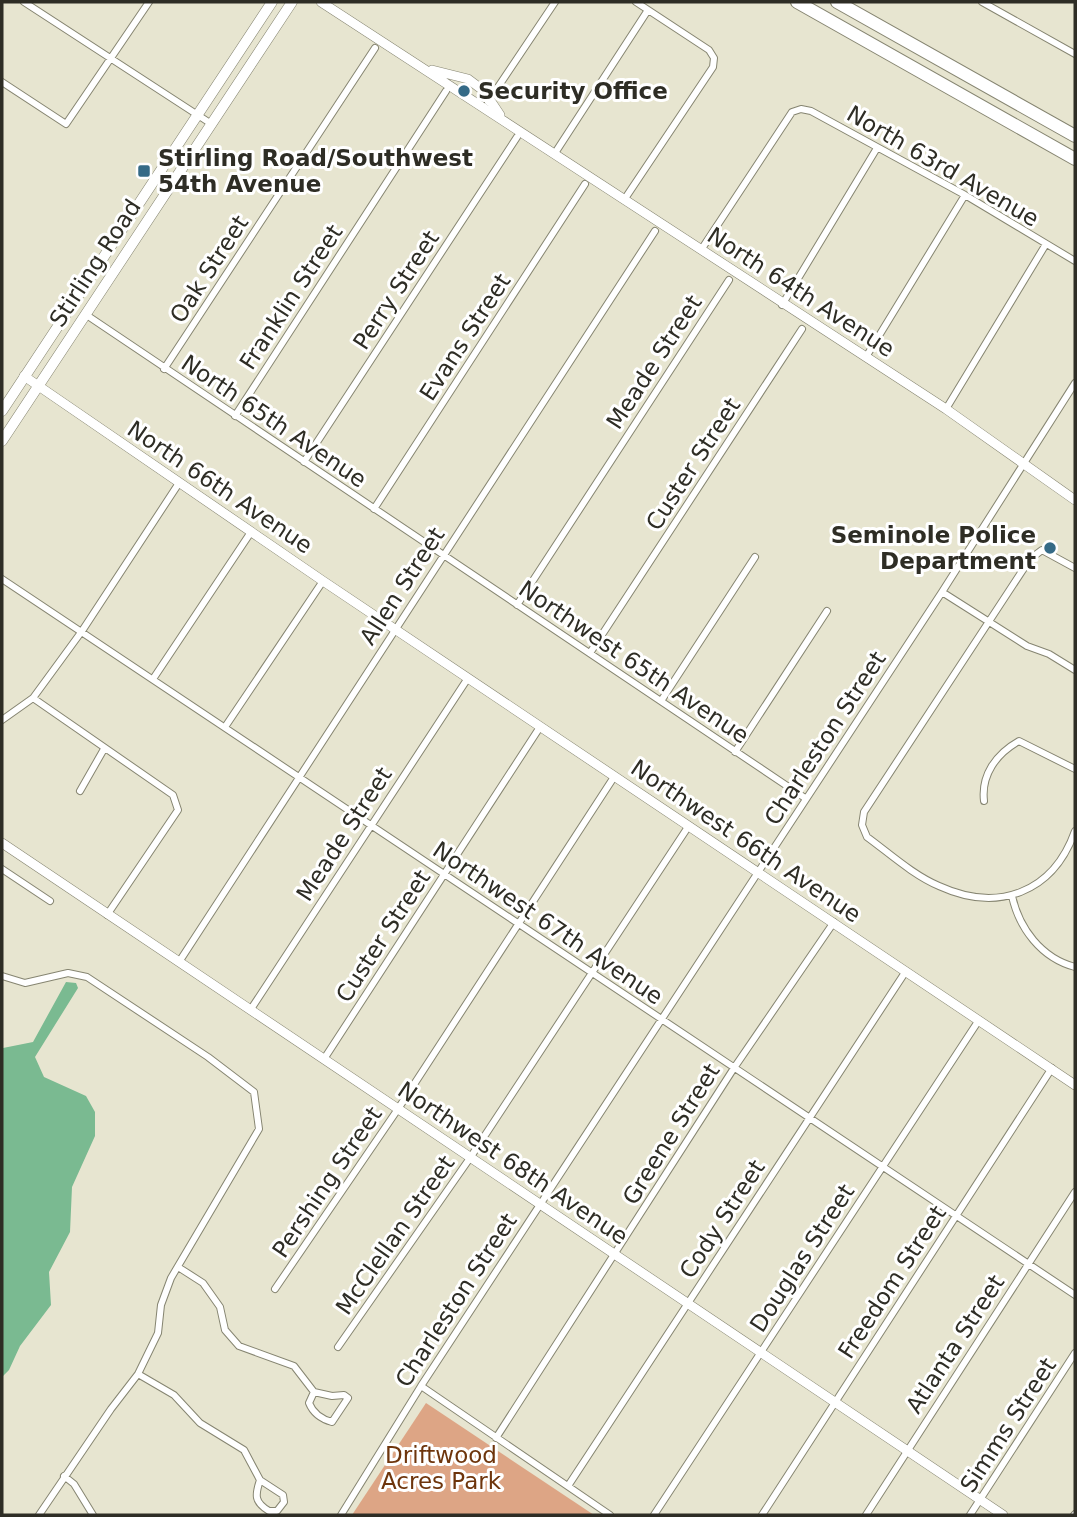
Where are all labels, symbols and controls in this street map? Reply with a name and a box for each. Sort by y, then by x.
place label: Security Office [478,78,668,104]
marker: Security Office [456,83,472,99]
street label: North 63rd Avenue [842,100,1044,232]
place label: Stirling Road/Southwest 54th Avenue [158,145,473,197]
marker: Stirling Road/Southwest 54th Avenue [136,163,152,179]
street label: Stirling Road [44,195,146,331]
street label: Oak Street [165,210,253,328]
street label: Franklin Street [234,220,348,374]
street label: North 64th Avenue [703,222,899,362]
street label: Perry Street [348,226,444,354]
street label: Evans Street [414,269,516,405]
street label: Meade Street [601,290,707,434]
street label: North 65th Avenue [177,349,371,493]
street label: Custer Street [641,393,745,535]
street label: North 66th Avenue [123,415,317,559]
place label: Seminole Police Department [831,522,1036,574]
street label: Allen Street [354,523,450,649]
marker: Seminole Police Department [1042,540,1058,556]
street label: Northwest 65th Avenue [514,575,754,749]
street label: Charleston Street [759,646,891,830]
street label: Northwest 66th Avenue [626,754,866,928]
street label: Meade Street [291,762,397,906]
street label: Northwest 67th Avenue [428,836,668,1010]
street label: Custer Street [331,865,435,1007]
street label: Greene Street [617,1059,725,1209]
street label: Northwest 68th Avenue [393,1076,633,1250]
street label: Pershing Street [267,1102,387,1262]
street label: McClellan Street [331,1151,459,1319]
street label: Cody Street [674,1155,770,1283]
street label: Douglas Street [745,1179,859,1337]
street label: Freedom Street [833,1201,951,1363]
street label: Charleston Street [390,1208,522,1392]
street label: Atlanta Street [901,1270,1009,1418]
street label: Simms Street [955,1353,1061,1497]
park label: Driftwood Acres Park [381,1442,502,1494]

